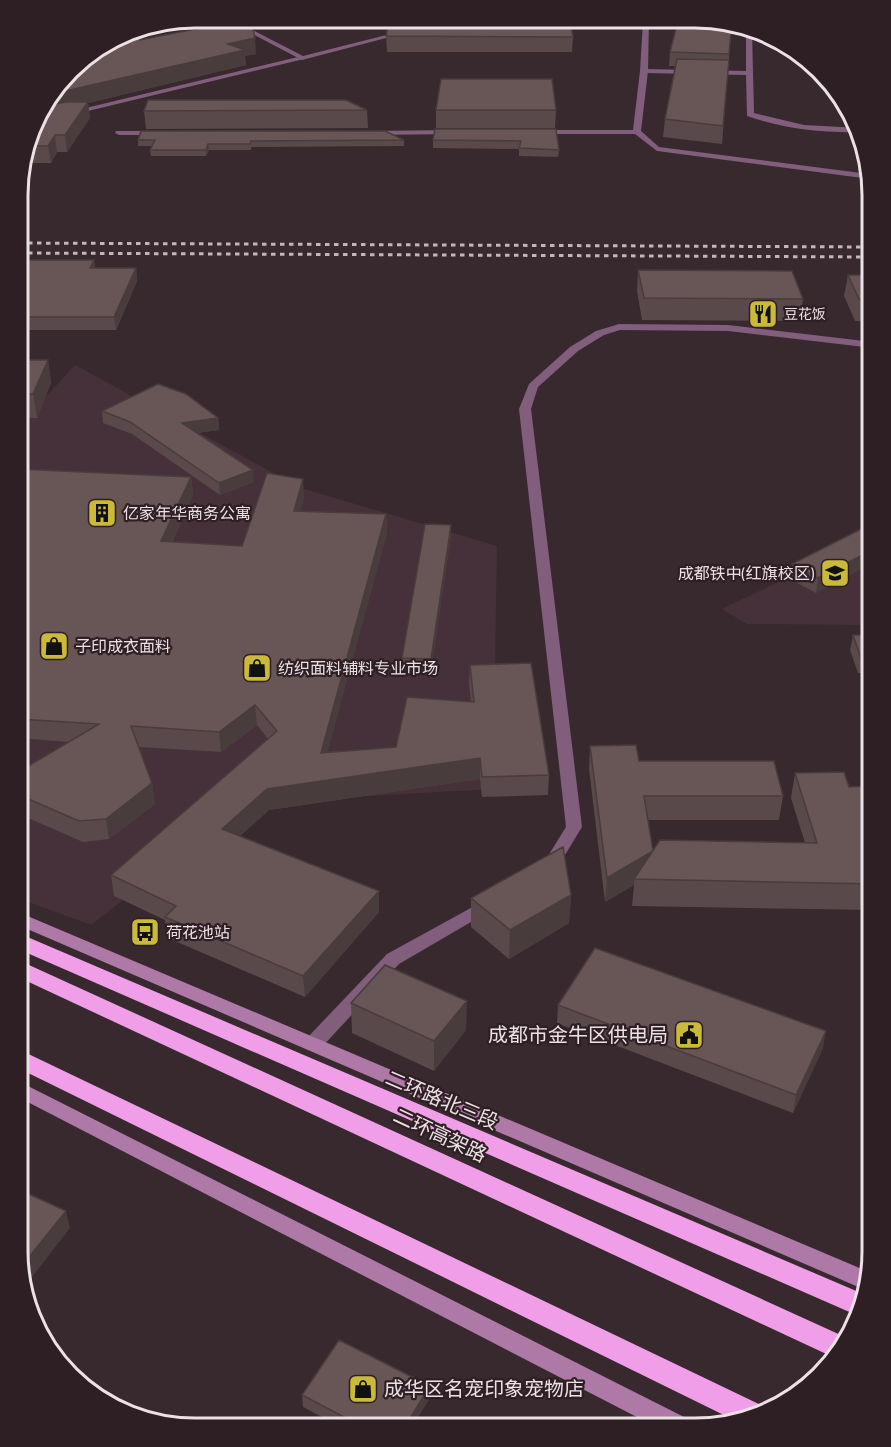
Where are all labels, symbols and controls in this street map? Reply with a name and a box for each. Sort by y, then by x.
restaurant icon: 豆花饭 [747,298,779,330]
place label: 豆花饭 [784,305,826,322]
building icon: 亿家年华商务公寓 [86,497,118,529]
place label: 亿家年华商务公寓 [123,503,251,522]
school or university icon: 成都铁中(红旗校区) [819,557,851,589]
place label: 成都铁中(红旗校区) [678,563,815,582]
shop icon: 子印成衣面料 [38,630,70,662]
place label: 子印成衣面料 [75,636,171,655]
shop icon: 纺织面料辅料专业市场 [241,652,273,684]
place label: 纺织面料辅料专业市场 [278,658,438,677]
bus stop icon: 荷花池站 [129,916,161,948]
place label: 荷花池站 [166,922,230,941]
public building icon: 成都市金牛区供电局 [673,1019,705,1051]
place label: 成都市金牛区供电局 [488,1022,668,1046]
street label: 二环路北三段 [382,1065,502,1134]
street label: 二环高架路 [390,1102,491,1166]
shop icon: 成华区名宠印象宠物店 [347,1373,379,1405]
place label: 成华区名宠印象宠物店 [384,1376,584,1400]

